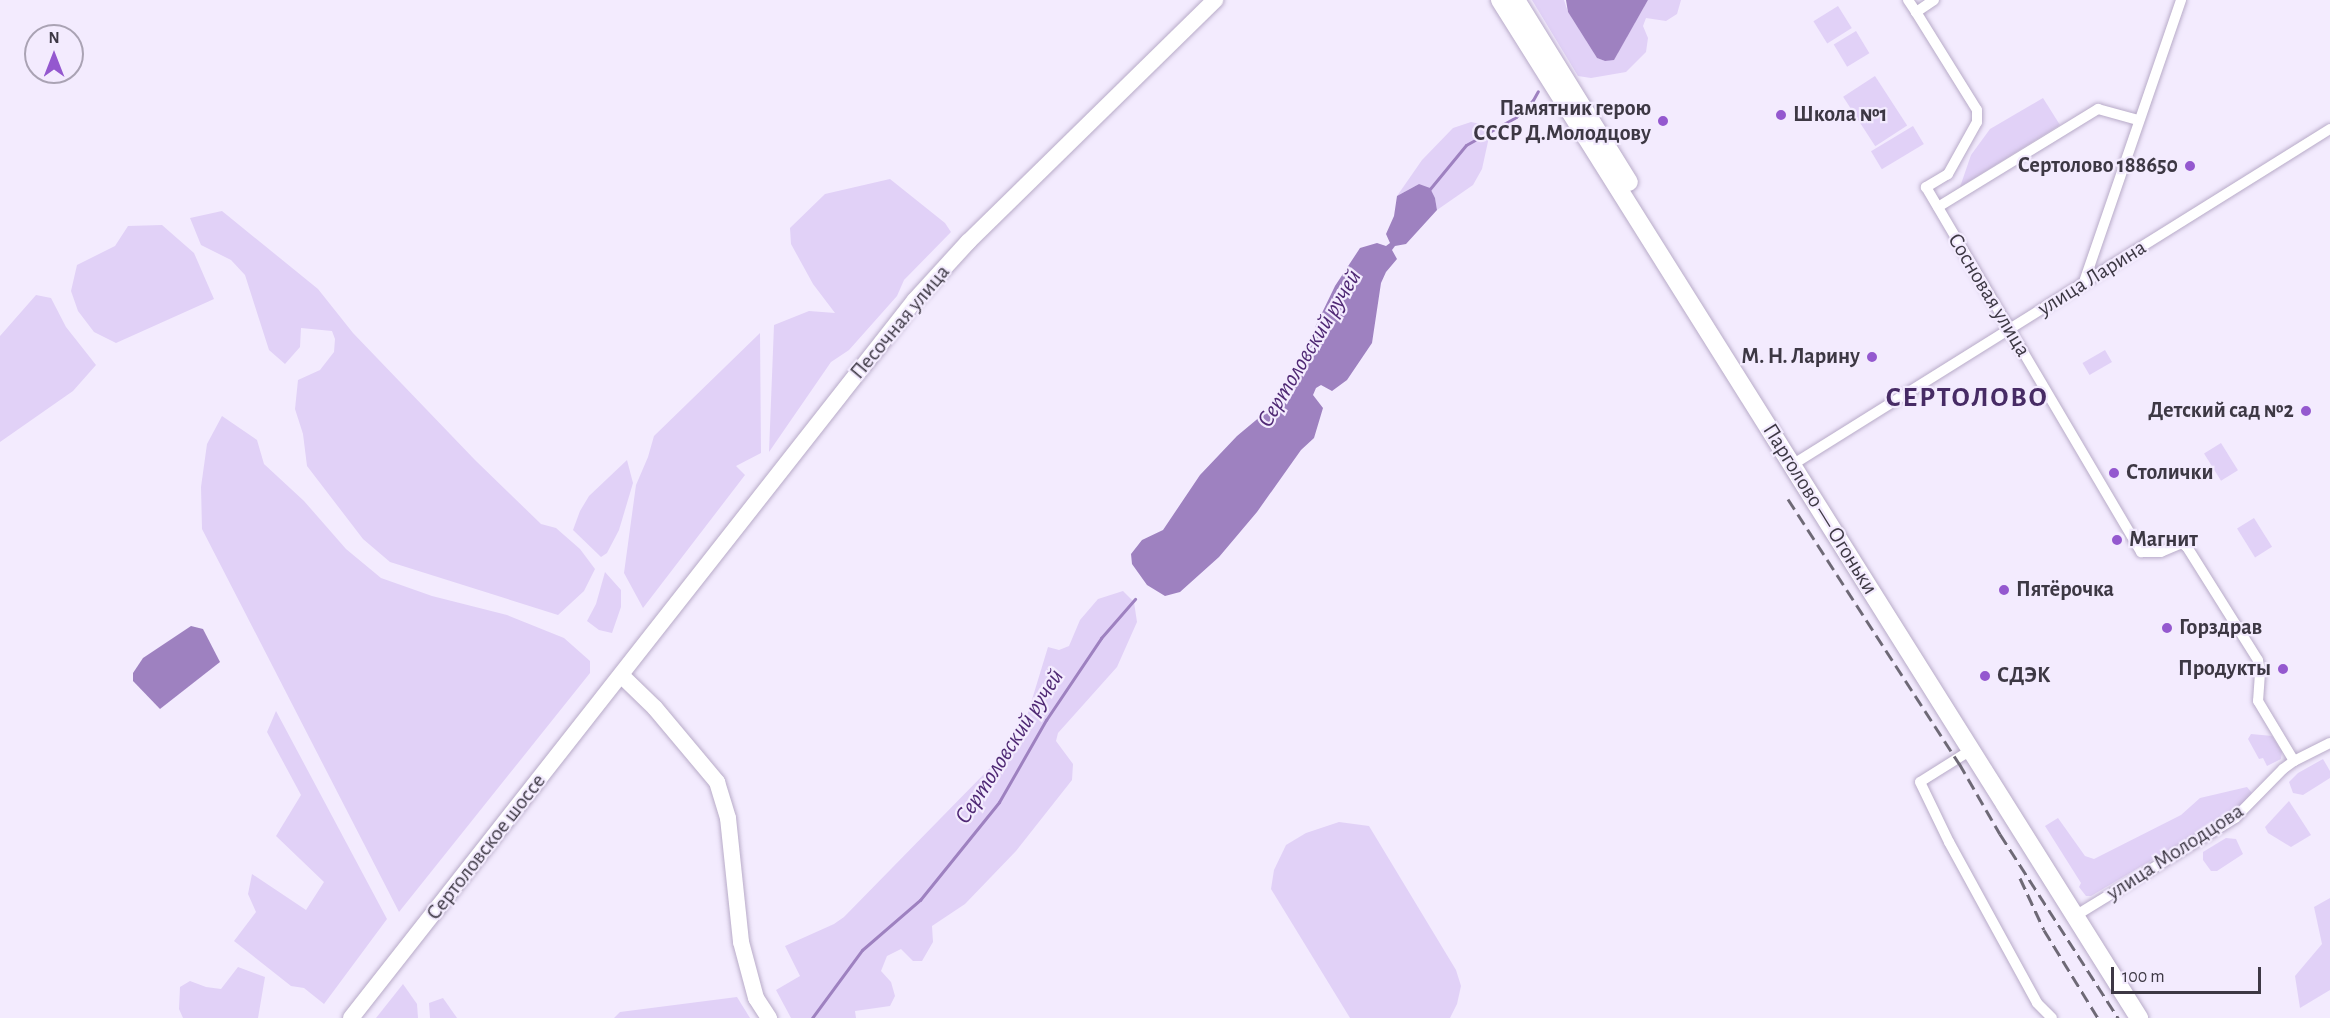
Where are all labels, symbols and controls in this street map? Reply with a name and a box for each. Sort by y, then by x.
north arrow [24,24,84,84]
text: N [48,30,60,46]
place label: Памятник герою СССР Д.Молодцову [1473,95,1651,146]
place label: Школа №1 [1793,102,1887,128]
marker: Школа №1 [1774,108,1788,122]
marker: Памятник герою СССР Д.Молодцову [1656,114,1670,128]
place label: Сертолово 188650 [2018,153,2178,179]
marker: Сертолово 188650 [2183,159,2197,173]
street label: Сосновая улица [1942,228,2036,362]
street label: улица Ларина [2033,234,2151,322]
street label: Песочная улица [844,259,956,385]
water label: Сертоловский ручей [1252,265,1368,433]
place label: М. Н. Ларину [1741,344,1860,370]
marker: М. Н. Ларину [1865,350,1879,364]
district label: СЕРТОЛОВО [1885,381,2049,415]
place label: Детский сад №2 [2148,398,2294,424]
marker: Детский сад №2 [2299,404,2313,418]
street label: Парголово — Огоньки [1757,419,1883,599]
place label: Столички [2126,460,2213,486]
marker: Столички [2107,466,2121,480]
place label: Магнит [2129,527,2198,553]
marker: Магнит [2110,533,2124,547]
place label: Пятёрочка [2016,577,2114,603]
marker: Пятёрочка [1997,583,2011,597]
place label: Горздрав [2179,615,2262,641]
marker: Горздрав [2160,621,2174,635]
place label: Продукты [2178,656,2271,682]
marker: Продукты [2276,662,2290,676]
place label: СДЭК [1997,663,2050,689]
water label: Сертоловский ручей [949,664,1071,830]
marker: СДЭК [1978,669,1992,683]
street label: Сертоловское шоссе [421,768,551,926]
street label: улица Молодцова [2101,798,2249,906]
scale bar [2114,955,2264,993]
text: 100 m [2122,968,2165,986]

